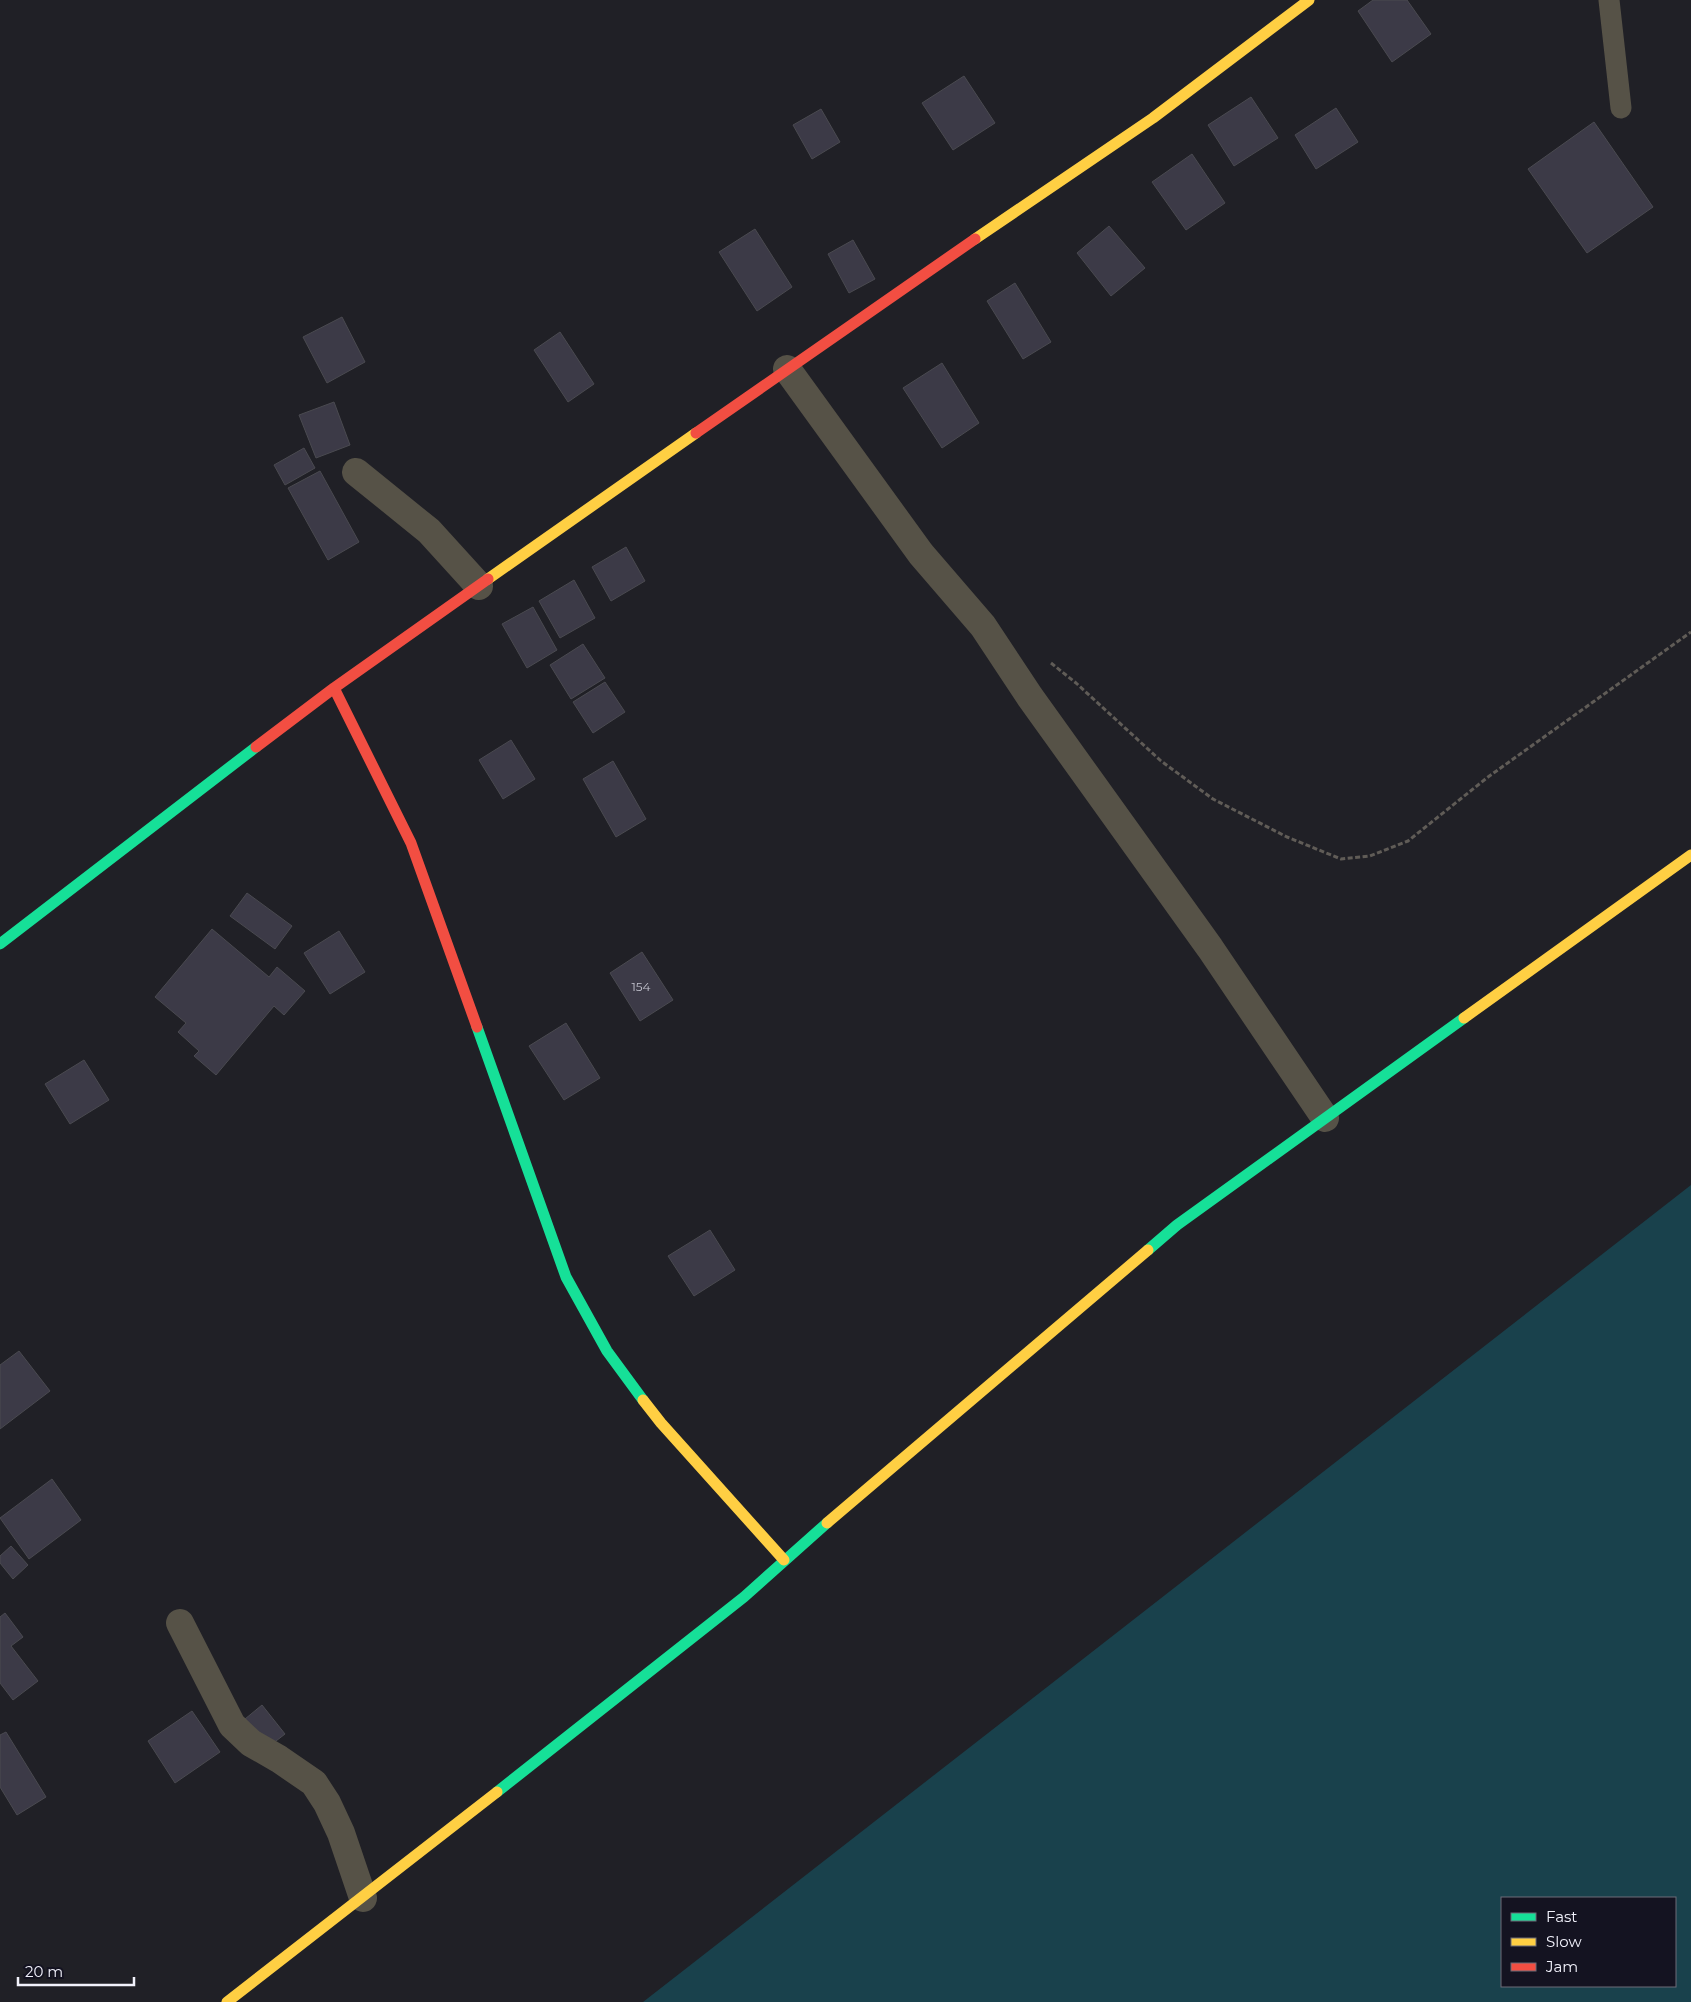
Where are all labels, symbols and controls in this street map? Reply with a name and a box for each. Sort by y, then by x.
house number: 154 [631,979,651,994]
legend [1501,1897,1676,1987]
text: Fast [1546,1907,1577,1926]
text: Slow [1546,1932,1582,1951]
scale bar [18,1954,134,1986]
text: Jam [1545,1957,1578,1976]
text: 20 m [25,1962,63,1981]

